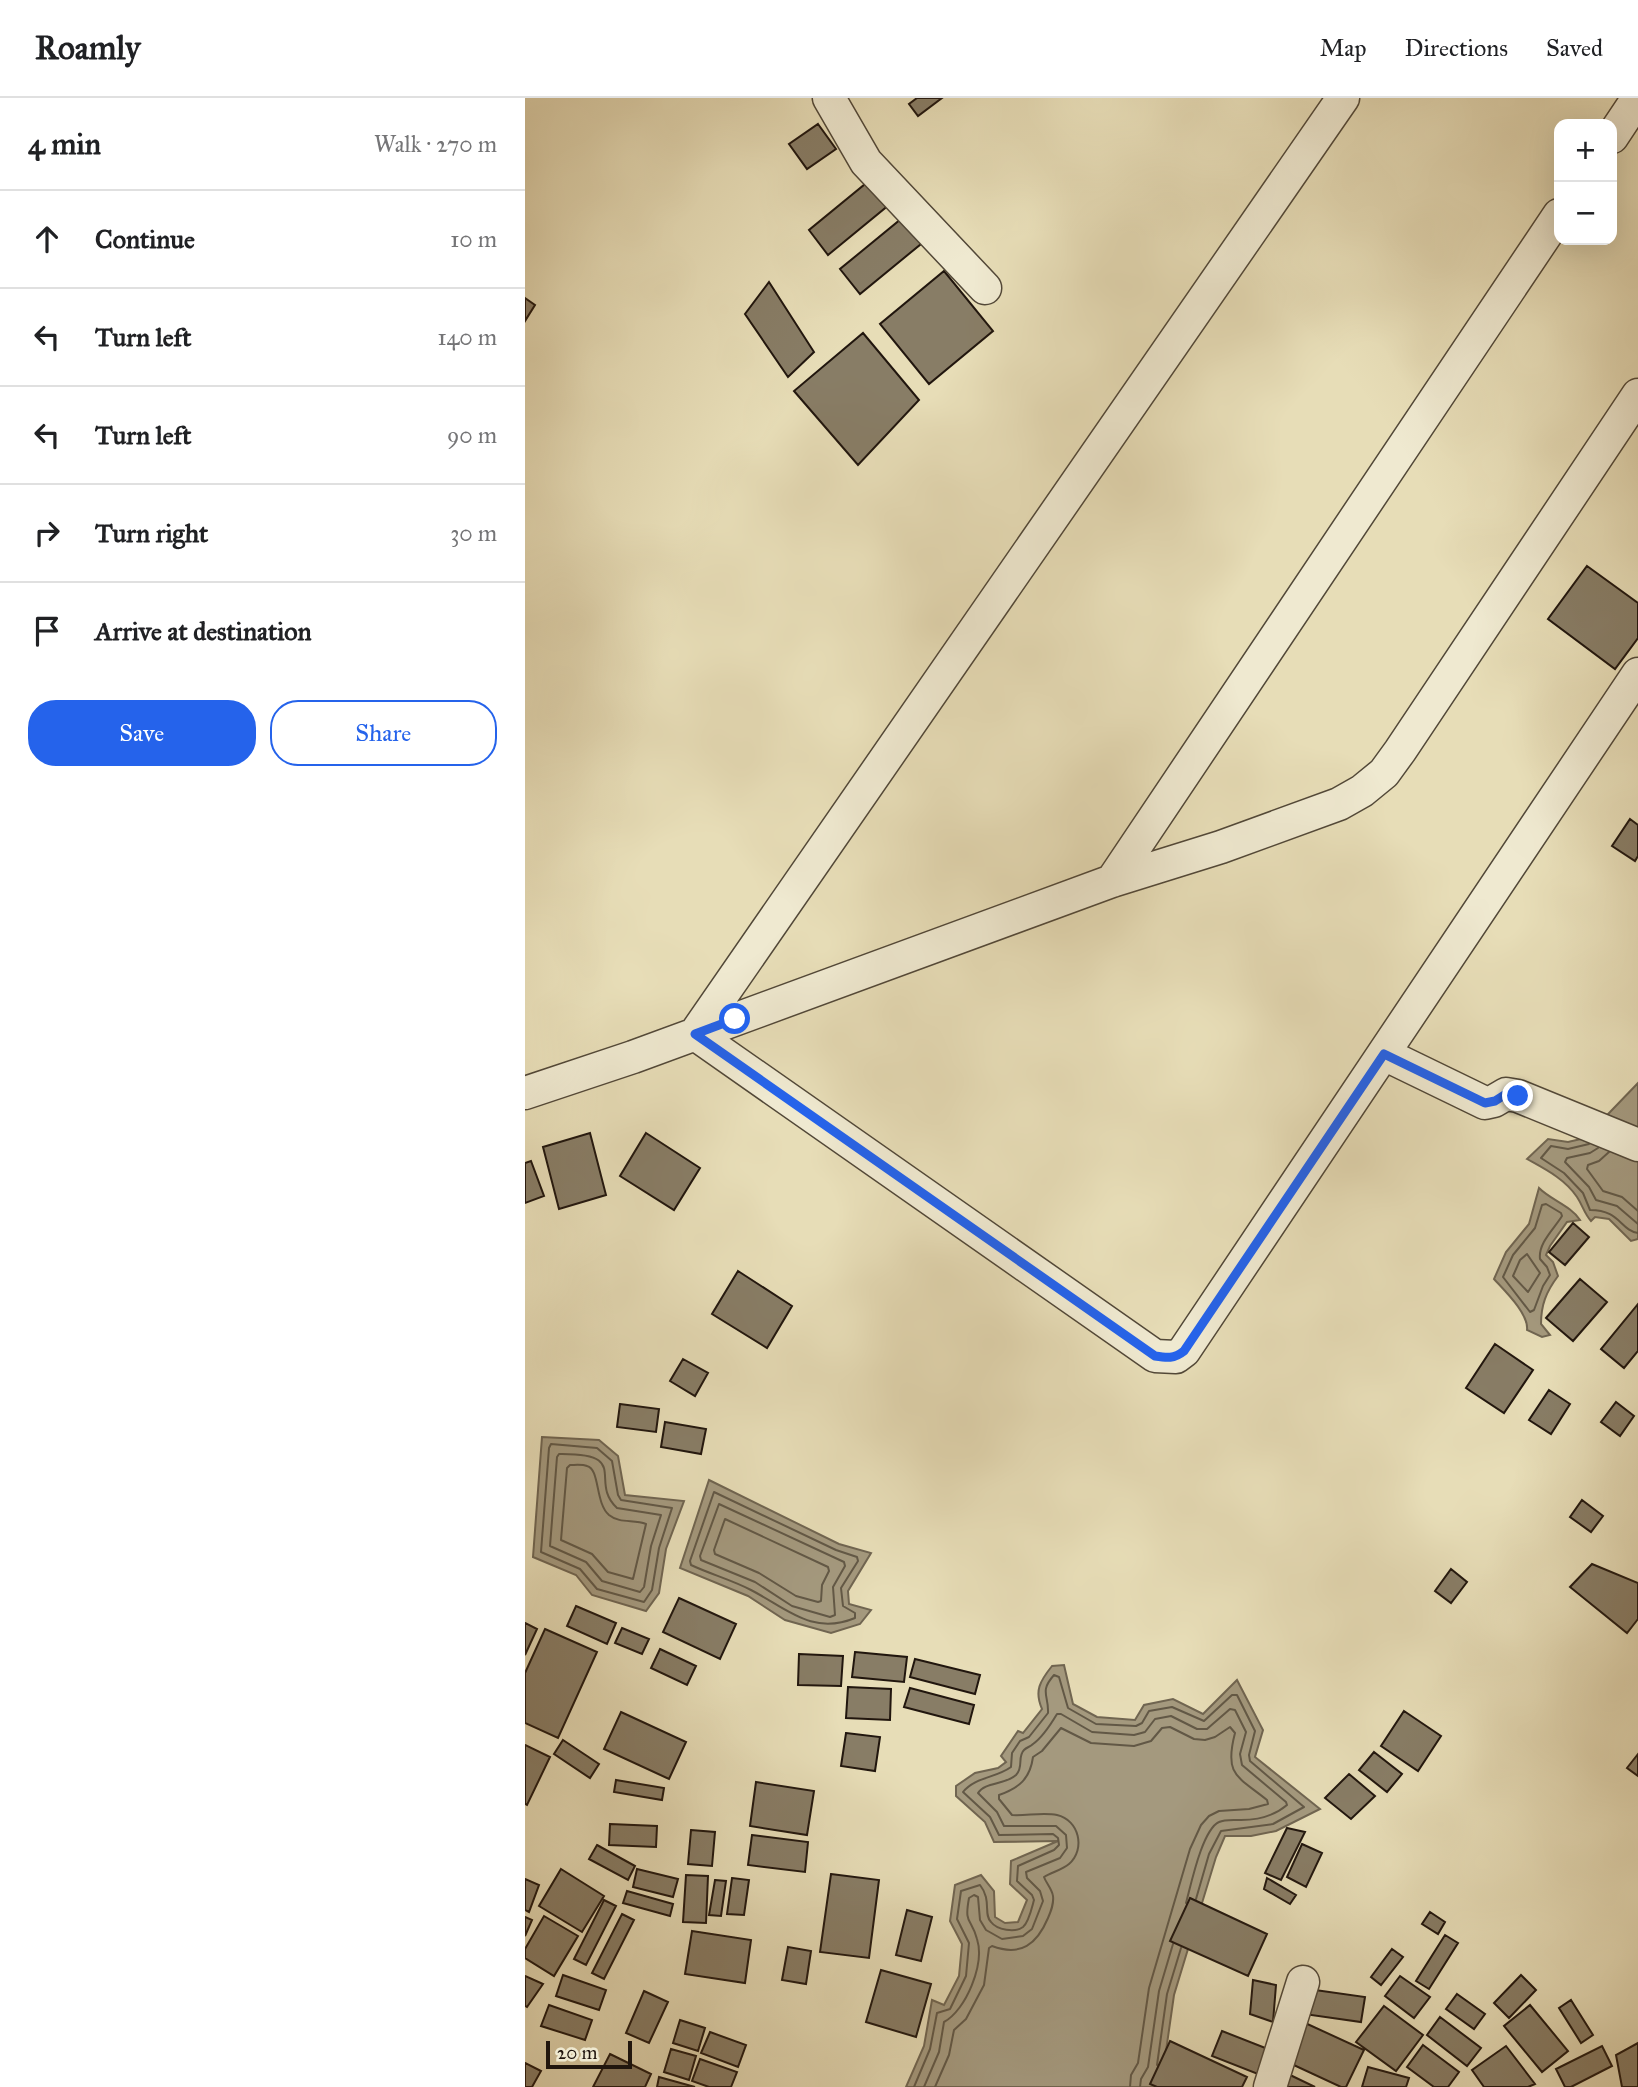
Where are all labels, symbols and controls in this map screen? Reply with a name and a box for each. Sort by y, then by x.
text: Roamly [35,28,140,68]
text: Map [1320,33,1367,63]
text: Directions [1405,33,1508,63]
text: Saved [1546,33,1603,63]
map controls [1554,119,1617,245]
button: + [1554,119,1617,182]
text: 4 min [28,126,101,162]
text: Walk · 270 m [374,130,497,158]
button: − [1554,182,1617,245]
icon: ahead [28,220,66,258]
text: Continue [95,223,195,255]
text: 10 m [450,225,497,253]
icon: left [28,318,66,356]
text: Turn left [95,321,191,353]
text: 140 m [437,323,497,351]
icon: left [28,416,66,454]
text: Turn left [95,419,191,451]
text: 90 m [447,421,497,449]
icon: right [28,514,66,552]
text: Turn right [95,517,208,549]
text: 30 m [450,519,497,547]
icon: arrive [28,612,66,650]
text: Arrive at destination [95,615,312,647]
button: Save [28,700,256,766]
button: Share [270,700,497,766]
route start [719,1003,750,1034]
route end [1502,1080,1533,1111]
scale bar [546,2038,632,2070]
text: 20 m [557,2041,598,2064]

